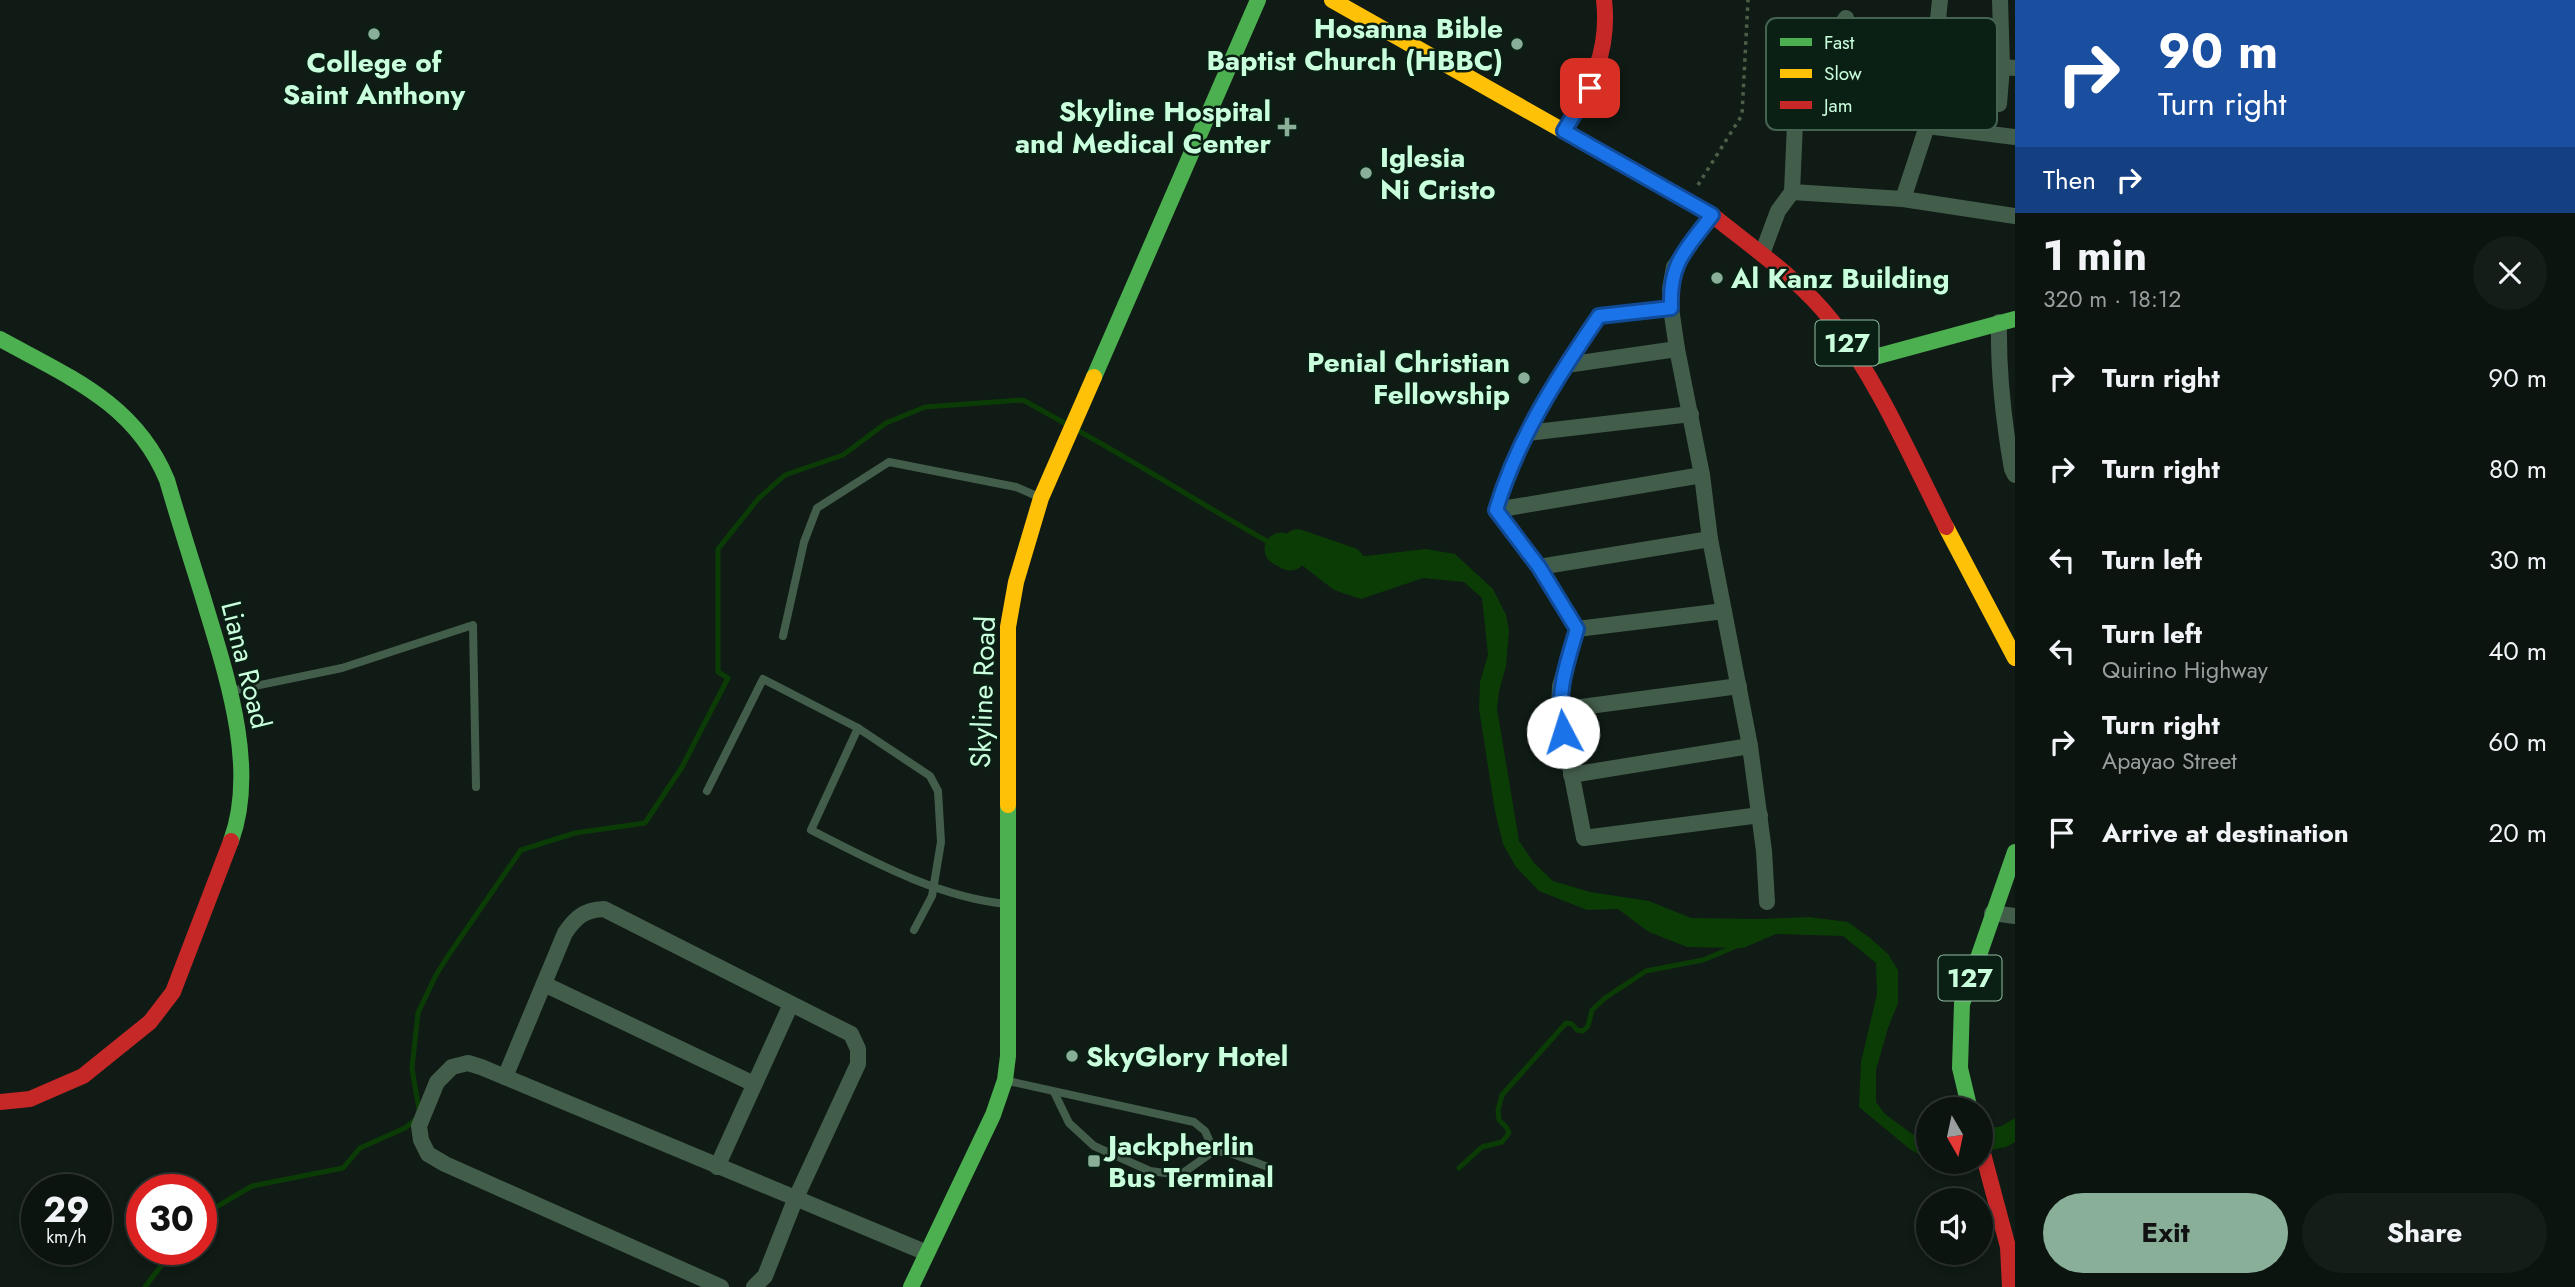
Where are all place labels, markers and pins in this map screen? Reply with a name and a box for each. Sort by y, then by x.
place label: Hosanna Bible Baptist Church (HBBC) [1207,8,1503,81]
marker: College of Saint Anthony [366,26,382,42]
marker: Hosanna Bible Baptist Church (HBBC) [1509,36,1525,52]
place label: College of Saint Anthony [283,42,466,115]
pin [1560,58,1620,118]
place label: Skyline Hospital and Medical Center [1015,91,1271,164]
marker: Skyline Hospital and Medical Center [1277,117,1297,137]
place label: Iglesia Ni Cristo [1380,137,1495,210]
marker: Iglesia Ni Cristo [1358,165,1374,181]
place label: Al Kanz Building [1730,258,1950,299]
marker: Al Kanz Building [1709,270,1725,286]
place label: Penial Christian Fellowship [1307,342,1510,415]
marker: Penial Christian Fellowship [1516,370,1532,386]
place label: SkyGlory Hotel [1086,1036,1288,1077]
marker: SkyGlory Hotel [1064,1048,1080,1064]
place label: Jackpherlin Bus Terminal [1103,1125,1274,1198]
marker: Jackpherlin Bus Terminal [1086,1153,1102,1169]

